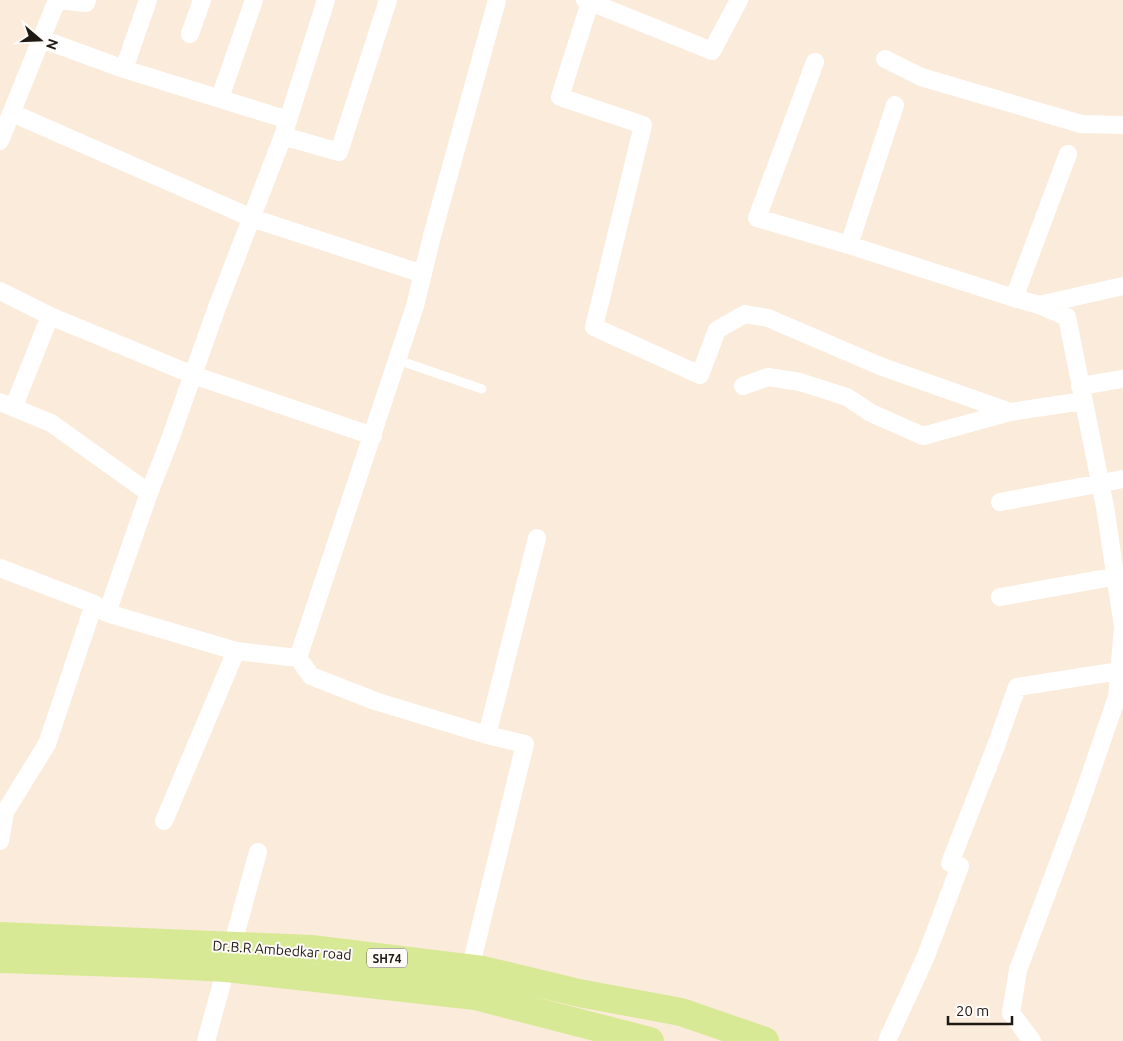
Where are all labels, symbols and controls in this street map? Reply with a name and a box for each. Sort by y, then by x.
north arrow [15,15,65,65]
text: N [43,37,62,52]
street label: Dr.B.R Ambedkar road [212,937,352,963]
road number: SH74 [367,948,407,968]
scale bar [948,994,1012,1026]
text: 20 m [956,1002,989,1019]

